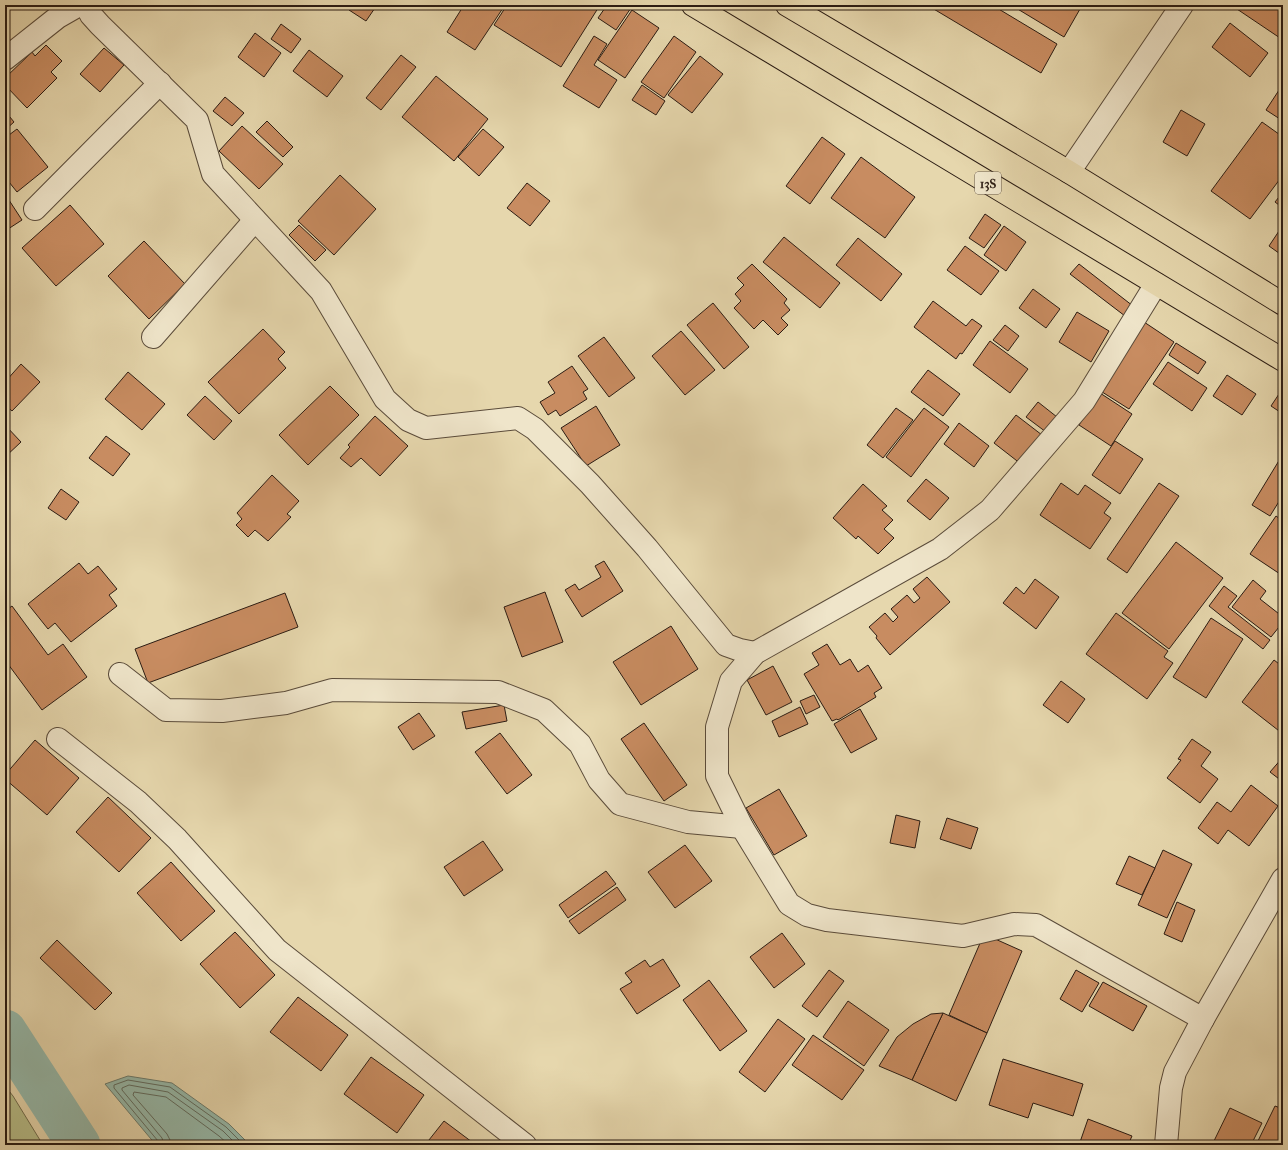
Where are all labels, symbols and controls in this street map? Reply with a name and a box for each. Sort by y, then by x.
road number: 13S [975,172,1001,194]

